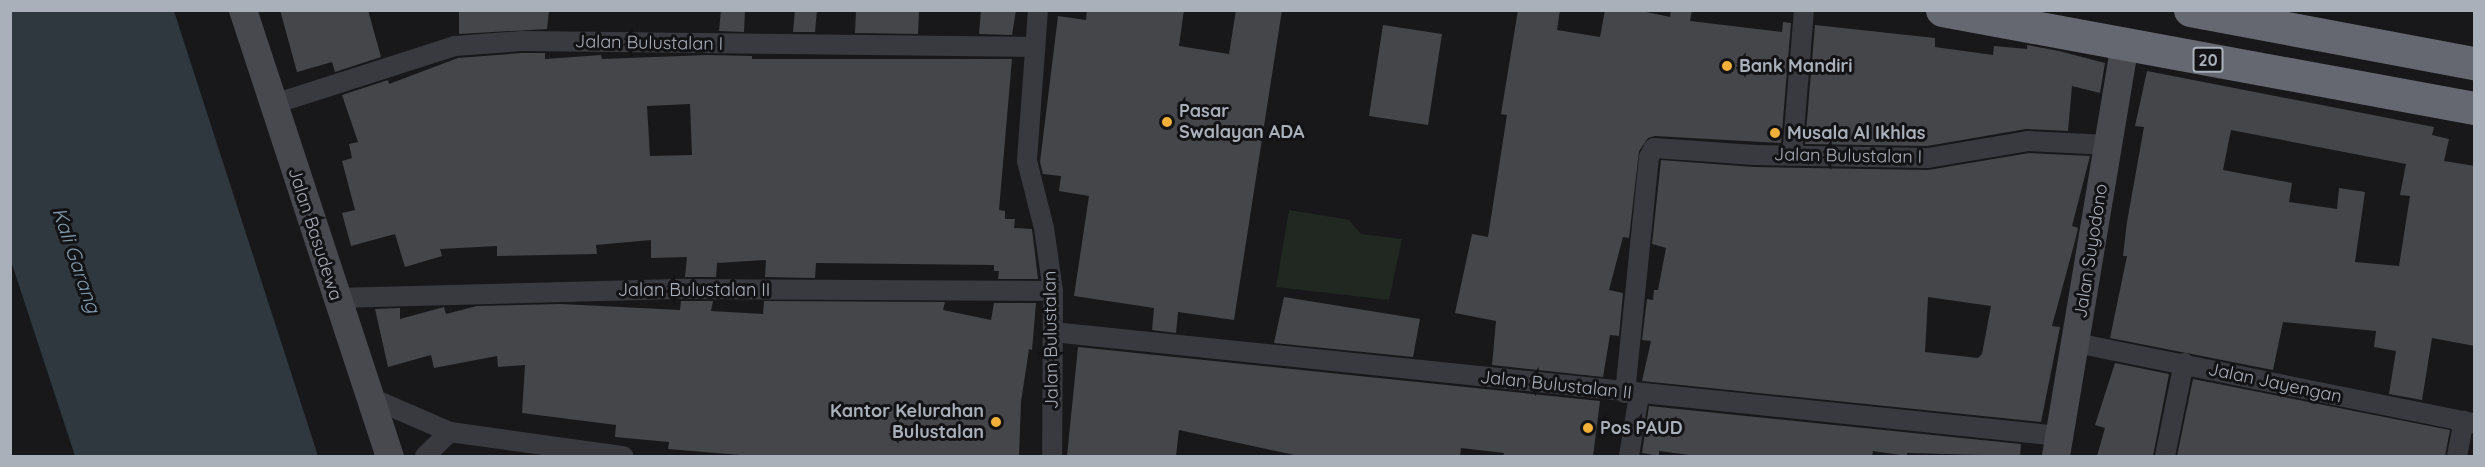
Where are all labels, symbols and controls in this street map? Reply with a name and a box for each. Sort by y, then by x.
street label: Jalan Bulustalan I [575,31,723,55]
road number: 20 [2192,47,2224,73]
place label: Bank Mandiri [1739,55,1852,77]
marker: Bank Mandiri [1720,59,1734,73]
place label: Pasar Swalayan ADA [1179,101,1305,144]
marker: Pasar Swalayan ADA [1160,115,1174,129]
place label: Musala Al Ikhlas [1787,122,1926,144]
marker: Musala Al Ikhlas [1768,126,1782,140]
street label: Jalan Bulustalan I [1774,144,1922,168]
street label: Jalan Basudewa [283,165,347,303]
street label: Jalan Suyodono [2070,182,2112,320]
water label: Kali Garang [48,204,106,316]
street label: Jalan Bulustalan [1039,270,1063,410]
street label: Jalan Bulustalan II [618,279,770,301]
street label: Jalan Jayengan [2206,358,2344,408]
street label: Jalan Bulustalan II [1479,366,1633,404]
place label: Kantor Kelurahan Bulustalan [830,401,984,444]
marker: Kantor Kelurahan Bulustalan [989,415,1003,429]
place label: Pos PAUD [1600,417,1683,439]
marker: Pos PAUD [1581,421,1595,435]

